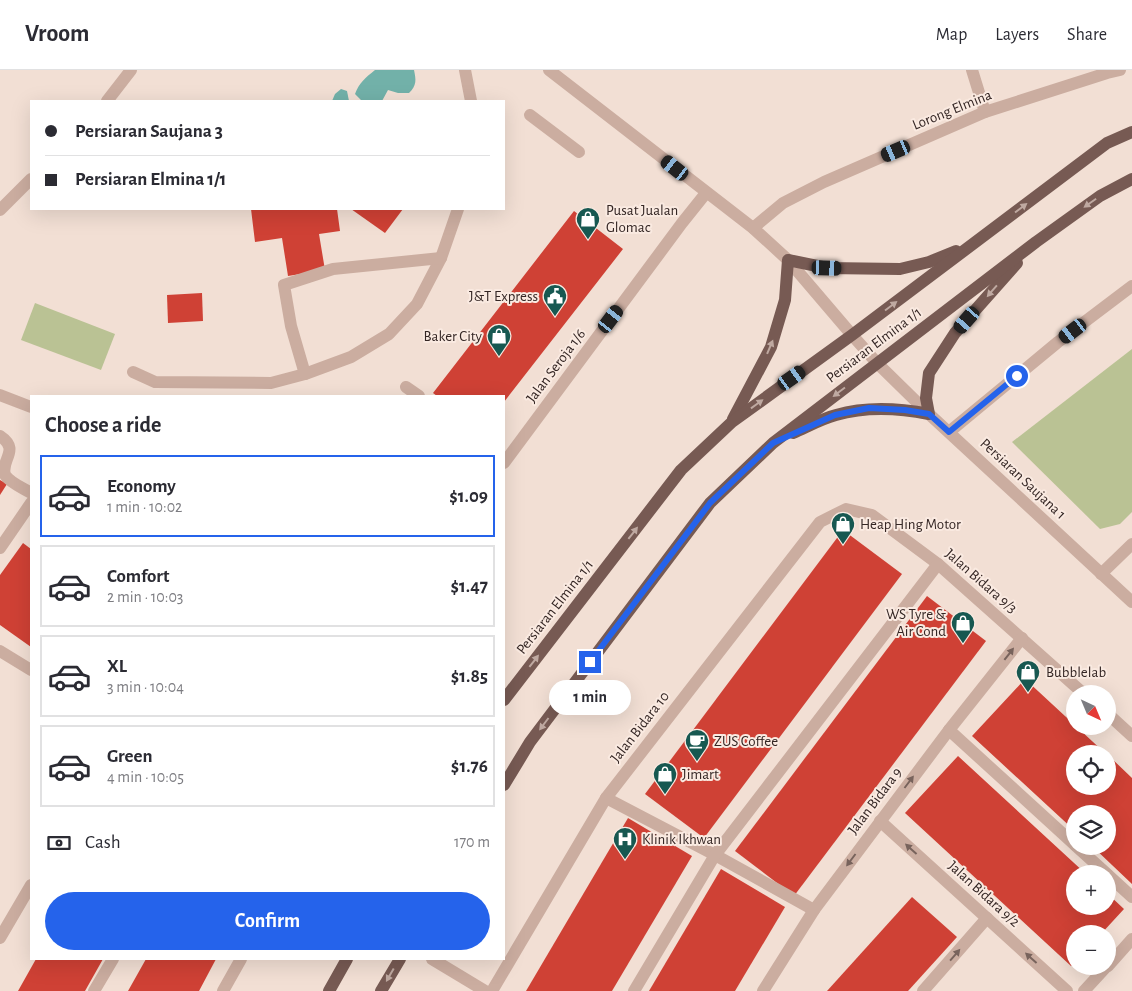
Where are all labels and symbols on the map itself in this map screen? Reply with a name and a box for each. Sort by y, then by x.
street label: Lorong Elmina [910,87,994,133]
car [879,138,912,164]
car [658,153,691,183]
one-way arrow [1083,198,1097,208]
place label: Pusat Jualan Glomac [606,203,678,235]
one-way arrow [1014,203,1028,213]
shop icon: Pusat Jualan Glomac [575,206,601,240]
car [811,260,842,276]
public building icon: J&T Express [542,283,568,317]
one-way arrow [986,285,998,297]
place label: J&T Express [469,289,538,304]
one-way arrow [884,301,898,311]
car [595,303,626,335]
street label: Persiaran Elmina 1/1 [824,304,924,386]
car [951,304,982,336]
car [1056,316,1089,346]
shop icon: Baker City [486,323,512,357]
street label: Jalan Seroja 1/6 [524,326,588,406]
place label: Baker City [424,329,483,344]
one-way arrow [766,340,774,354]
car [775,363,808,393]
route start [1006,365,1028,387]
one-way arrow [832,387,846,397]
one-way arrow [750,398,763,409]
street label: Persiaran Saujana 1 [977,436,1069,522]
shop icon: Heap Hing Motor [830,511,856,545]
place label: Heap Hing Motor [860,517,961,532]
one-way arrow [628,526,638,540]
street label: Jalan Bidara 9/3 [942,546,1020,616]
street label: Persiaran Elmina 1/1 [514,557,596,657]
place label: WS Tyre & Air Cond [886,607,947,639]
shop icon: WS Tyre & Air Cond [950,610,976,644]
one-way arrow [1004,647,1014,661]
route end [579,651,601,673]
one-way arrow [528,655,539,668]
shop icon: Bubblelab [1015,659,1041,693]
place label: Bubblelab [1046,665,1106,680]
callout: 1 min [549,680,631,714]
north arrow [1066,685,1116,735]
street label: Jalan Bidara 10 [608,689,672,765]
one-way arrow [538,717,549,730]
cafe icon: ZUS Coffee [684,728,710,762]
place label: ZUS Coffee [714,734,778,749]
shop icon: Jimart [652,761,678,795]
street label: Jalan Bidara 9 [845,765,905,837]
place label: Jimart [682,767,719,782]
one-way arrow [904,776,915,789]
hospital icon: Klinik Ikhwan [612,826,638,860]
place label: Klinik Ikhwan [642,832,721,847]
one-way arrow [905,843,917,855]
one-way arrow [846,853,856,867]
street label: Jalan Bidara 9/2 [945,858,1023,930]
one-way arrow [949,949,961,961]
one-way arrow [1026,952,1038,964]
one-way arrow [386,968,395,981]

